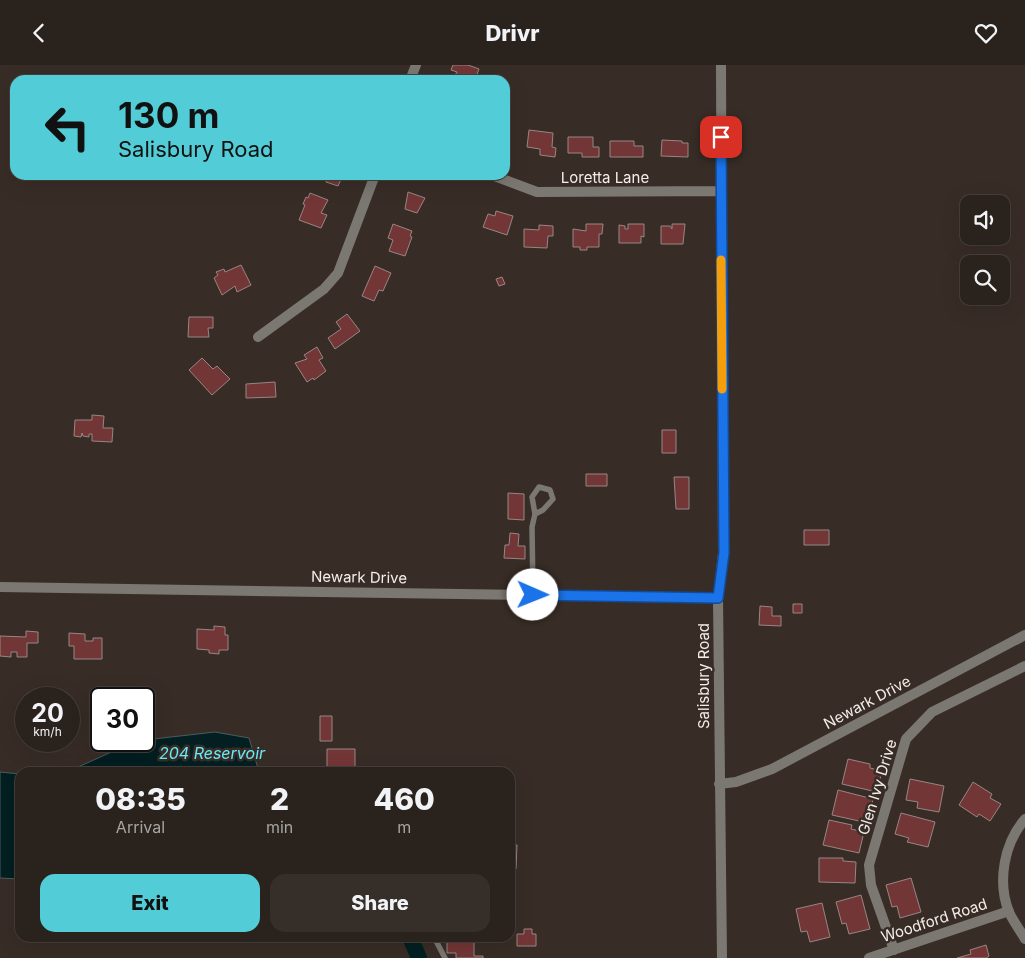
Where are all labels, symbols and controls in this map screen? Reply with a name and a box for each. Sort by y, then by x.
icon: back [25,19,53,47]
icon: heart [972,19,1000,47]
text: Drivr [485,20,540,46]
text: 130 m [118,94,220,136]
icon: left [35,95,100,160]
pin [700,116,742,158]
icon: arrive [707,123,735,151]
text: Salisbury Road [118,136,273,162]
street label: Loretta Lane [561,168,649,187]
map controls [960,195,1010,305]
button: sound [960,195,1010,245]
button: search [960,255,1010,305]
street label: Newark Drive [311,567,407,587]
position arrow [506,568,558,620]
street label: Salisbury Road [694,623,713,729]
street label: Newark Drive [820,671,914,733]
speed limit sign: 30 [90,687,155,752]
text: 20 [31,698,64,728]
text: km/h [33,724,62,739]
street label: Glen Ivy Drive [853,737,901,837]
water label: 204 Reservoir [159,743,266,763]
text: 08:35 [95,781,186,817]
text: 2 [270,781,289,817]
text: 460 [374,781,435,817]
text: Arrival [116,817,165,837]
text: min [266,817,293,837]
text: m [397,817,411,837]
button: Exit [40,874,260,932]
button: Share [270,874,490,932]
street label: Woodford Road [879,894,989,946]

